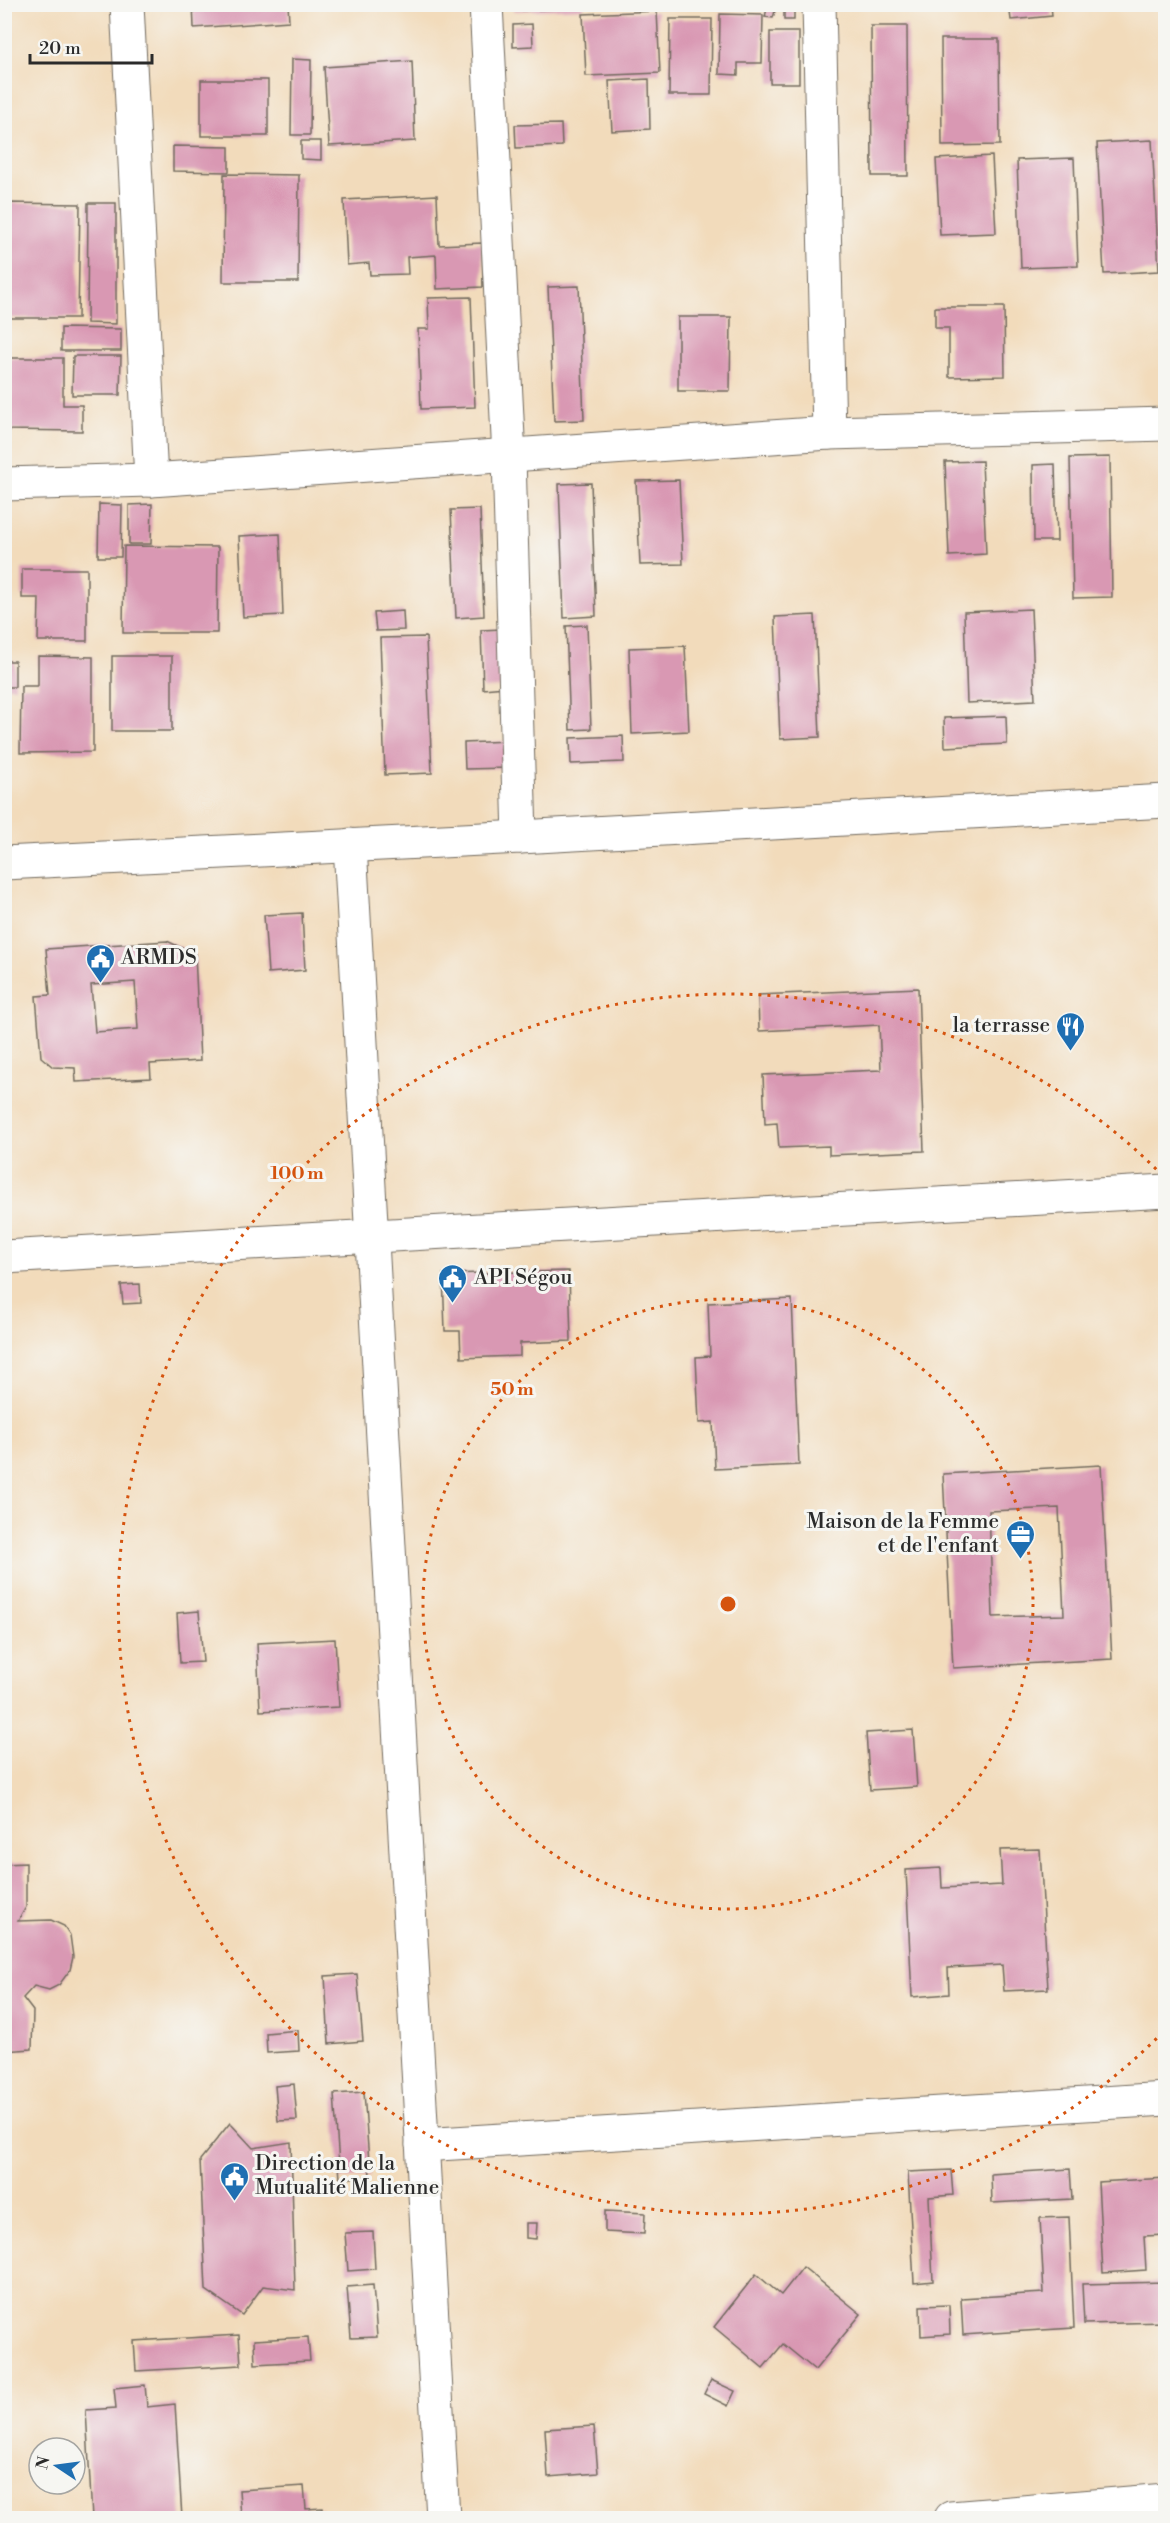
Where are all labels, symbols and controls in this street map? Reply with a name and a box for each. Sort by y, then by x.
scale bar [30,27,152,65]
text: 20 m [39,37,81,60]
public building icon: ARMDS [84,942,116,984]
place label: ARMDS [120,945,197,971]
restaurant icon: la terrasse [1055,1010,1087,1052]
place label: la terrasse [953,1013,1050,1039]
text: 100 m [270,1162,324,1185]
public building icon: API Ségou [437,1262,469,1304]
place label: API Ségou [473,1265,572,1291]
text: 50 m [490,1378,534,1401]
place label: Maison de la Femme et de l'enfant [807,1509,1000,1559]
office icon: Maison de la Femme et de l'enfant [1004,1518,1036,1560]
centre of rings [718,1594,738,1614]
place label: Direction de la Mutualité Malienne [255,2151,439,2201]
public building icon: Direction de la Mutualité Malienne [218,2160,250,2202]
north arrow [27,2436,87,2496]
text: N [32,2454,55,2471]

